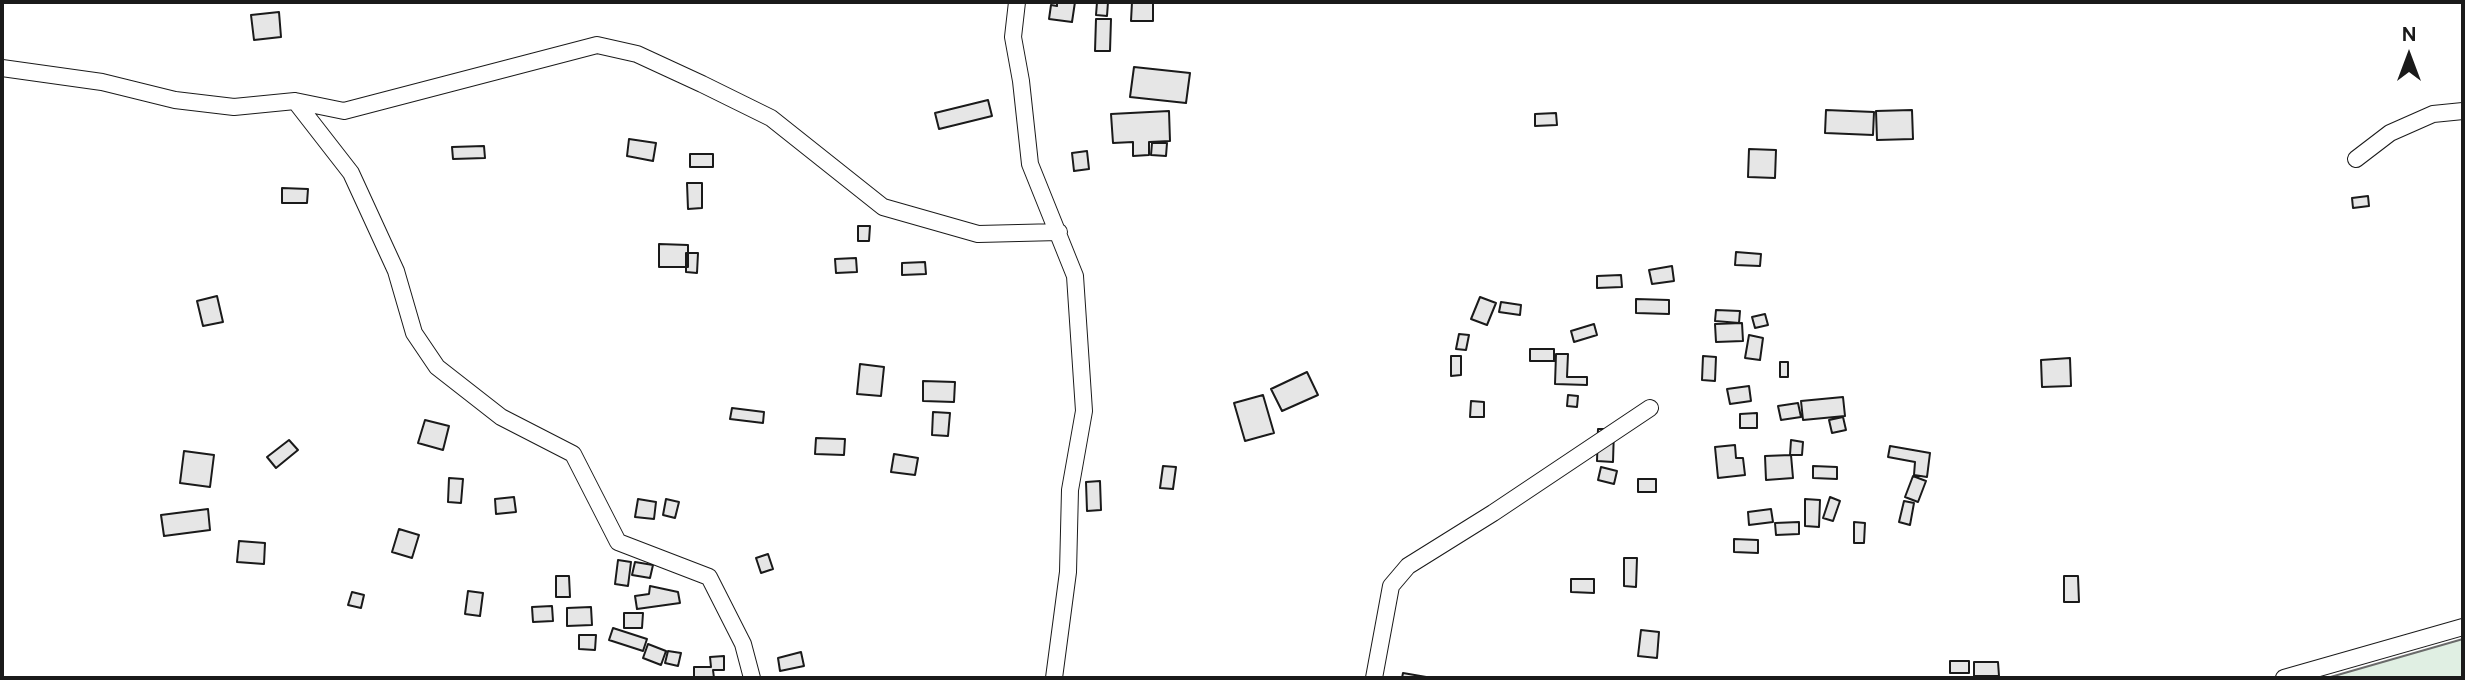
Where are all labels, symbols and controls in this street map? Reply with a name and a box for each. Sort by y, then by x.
north arrow [2374,21,2444,91]
text: N [2402,23,2416,46]

